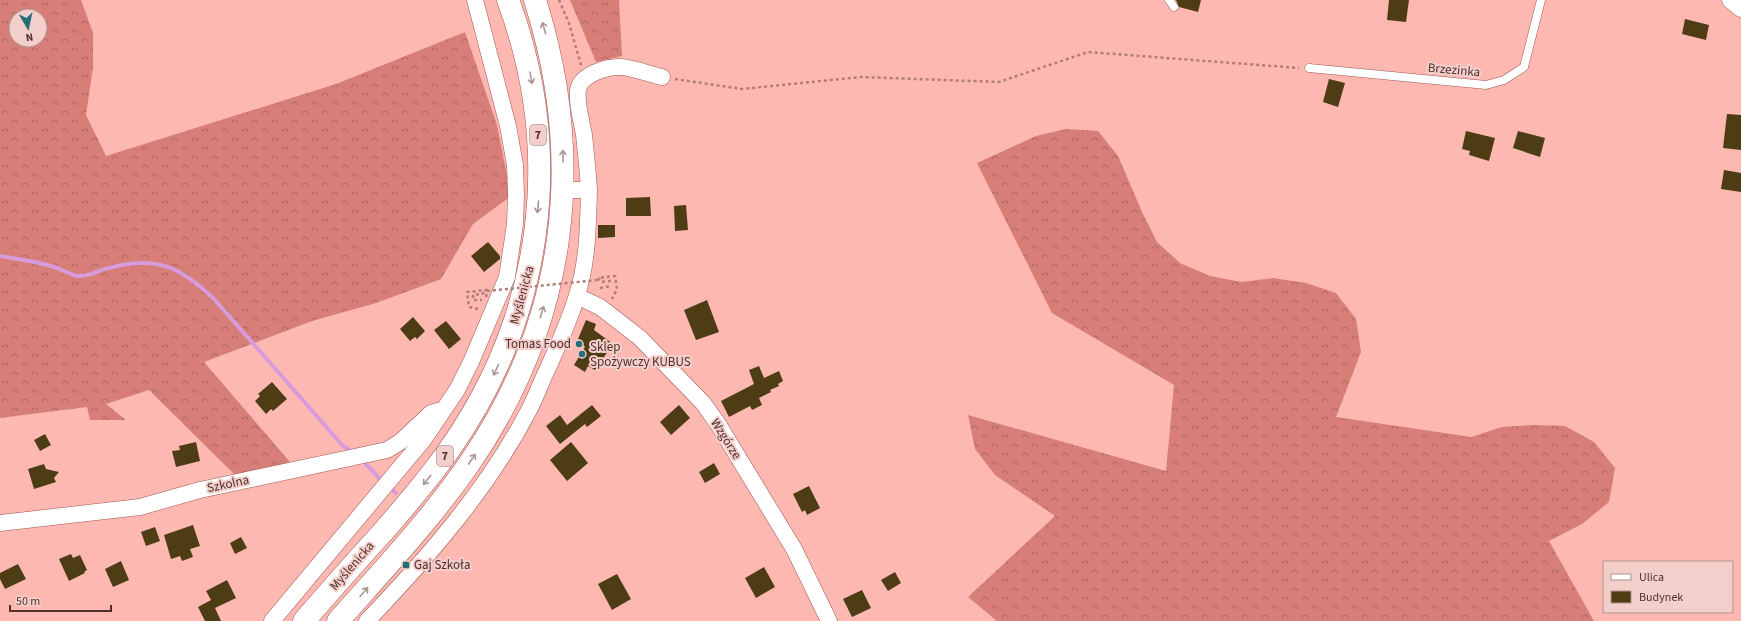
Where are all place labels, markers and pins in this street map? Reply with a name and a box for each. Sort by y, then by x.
place label: Tomas Food [505,335,571,353]
place label: Sklep Spożywczy KUBUS [590,338,691,371]
marker: Tomas Food [574,339,584,349]
marker: Sklep Spożywczy KUBUS [577,349,587,359]
place label: Gaj Szkoła [414,556,471,574]
marker: Gaj Szkoła [401,560,411,570]

